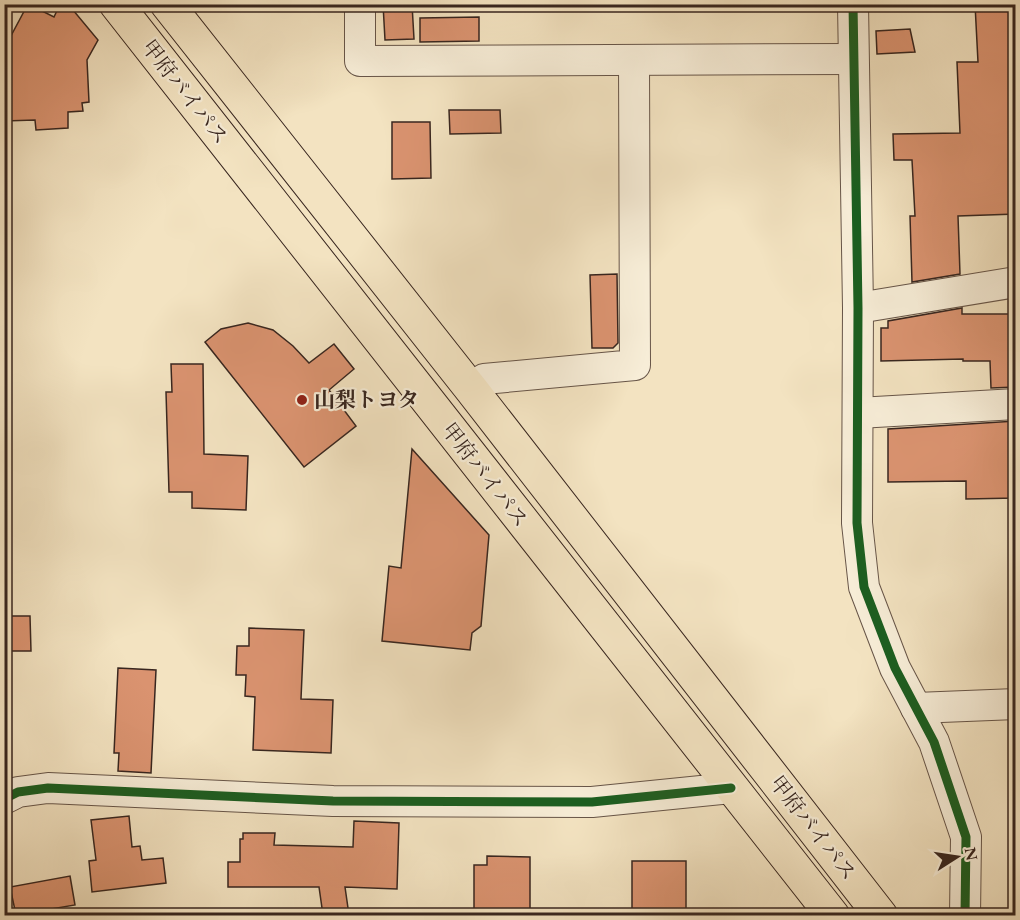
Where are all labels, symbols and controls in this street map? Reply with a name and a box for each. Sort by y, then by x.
street label: 甲府バイパス [136,34,235,149]
place label: 山梨トヨタ [314,386,419,413]
marker: 山梨トヨタ [295,393,309,407]
street label: 甲府バイパス [436,417,535,532]
street label: 甲府バイパス [764,770,863,885]
north arrow [927,827,987,887]
text: N [960,845,983,863]

